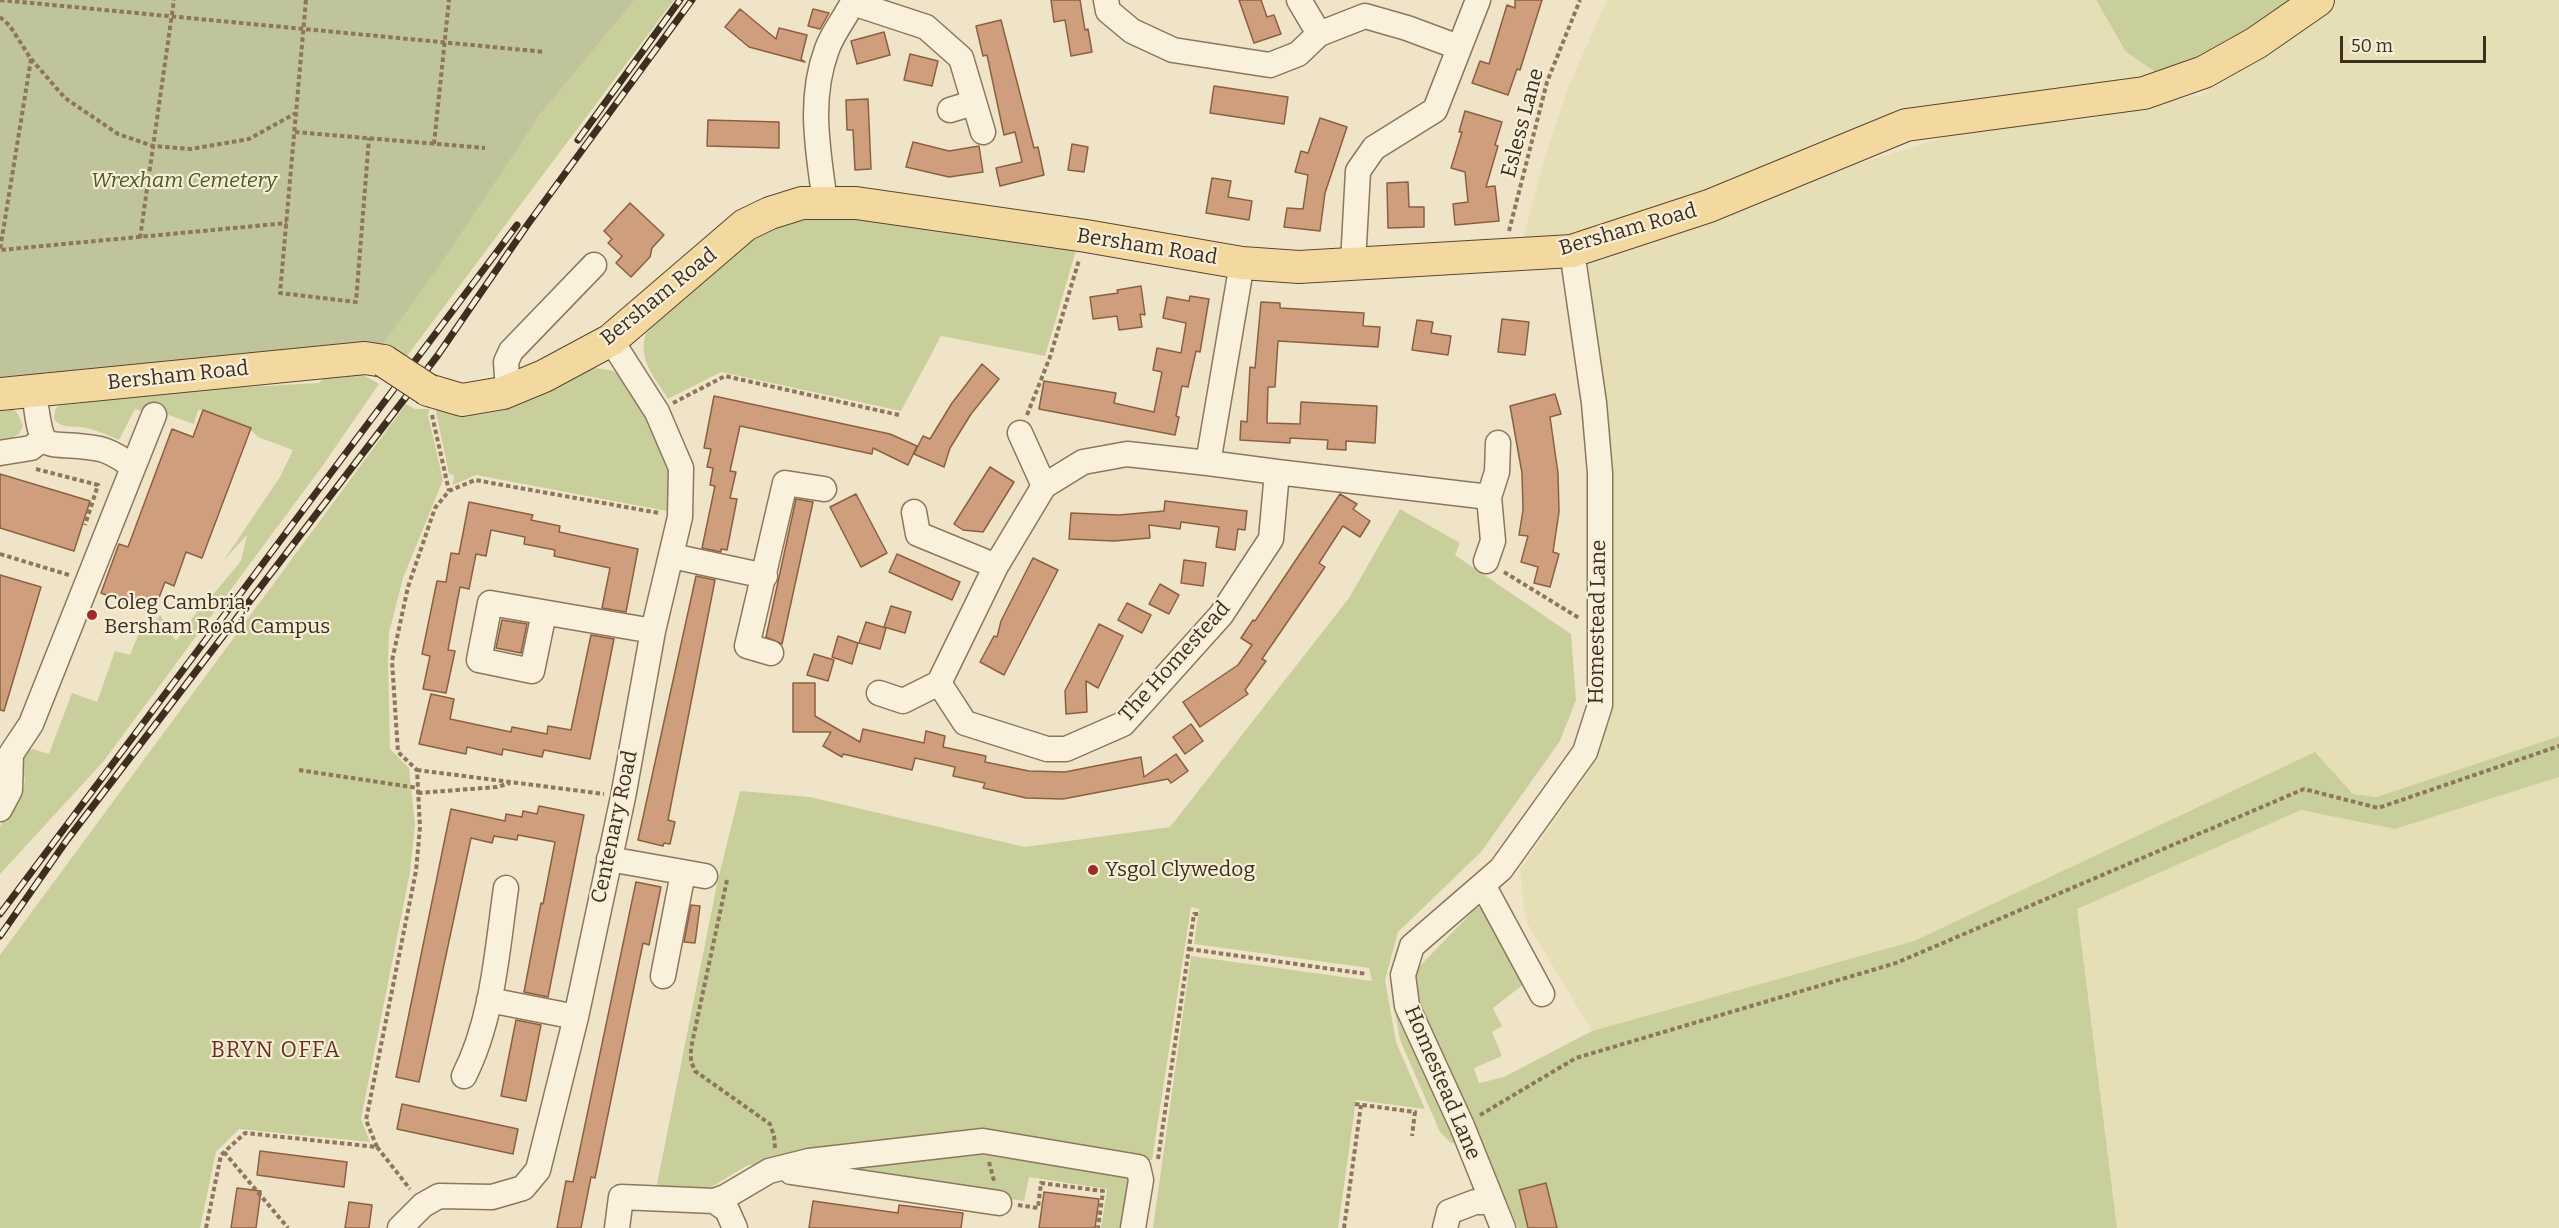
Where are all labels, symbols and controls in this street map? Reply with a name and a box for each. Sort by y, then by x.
scale bar [2343,24,2488,62]
text: 50 m [2351,35,2393,57]
street label: Esless Lane [1496,66,1550,180]
park label: Wrexham Cemetery [91,168,277,194]
street label: Bersham Road [1556,198,1700,262]
street label: Bersham Road [1075,223,1219,271]
street label: Bersham Road [596,243,722,351]
street label: Bersham Road [106,356,250,396]
street label: Homestead Lane [1584,540,1612,704]
place label: Coleg Cambria, Bersham Road Campus [104,590,330,640]
street label: The Homestead [1114,597,1236,727]
marker: Coleg Cambria, Bersham Road Campus [85,608,99,622]
street label: Centenary Road [587,748,643,906]
place label: Ysgol Clywedog [1105,857,1255,883]
marker: Ysgol Clywedog [1086,863,1100,877]
street label: Homestead Lane [1398,1002,1486,1164]
district label: BRYN OFFA [211,1038,341,1064]

